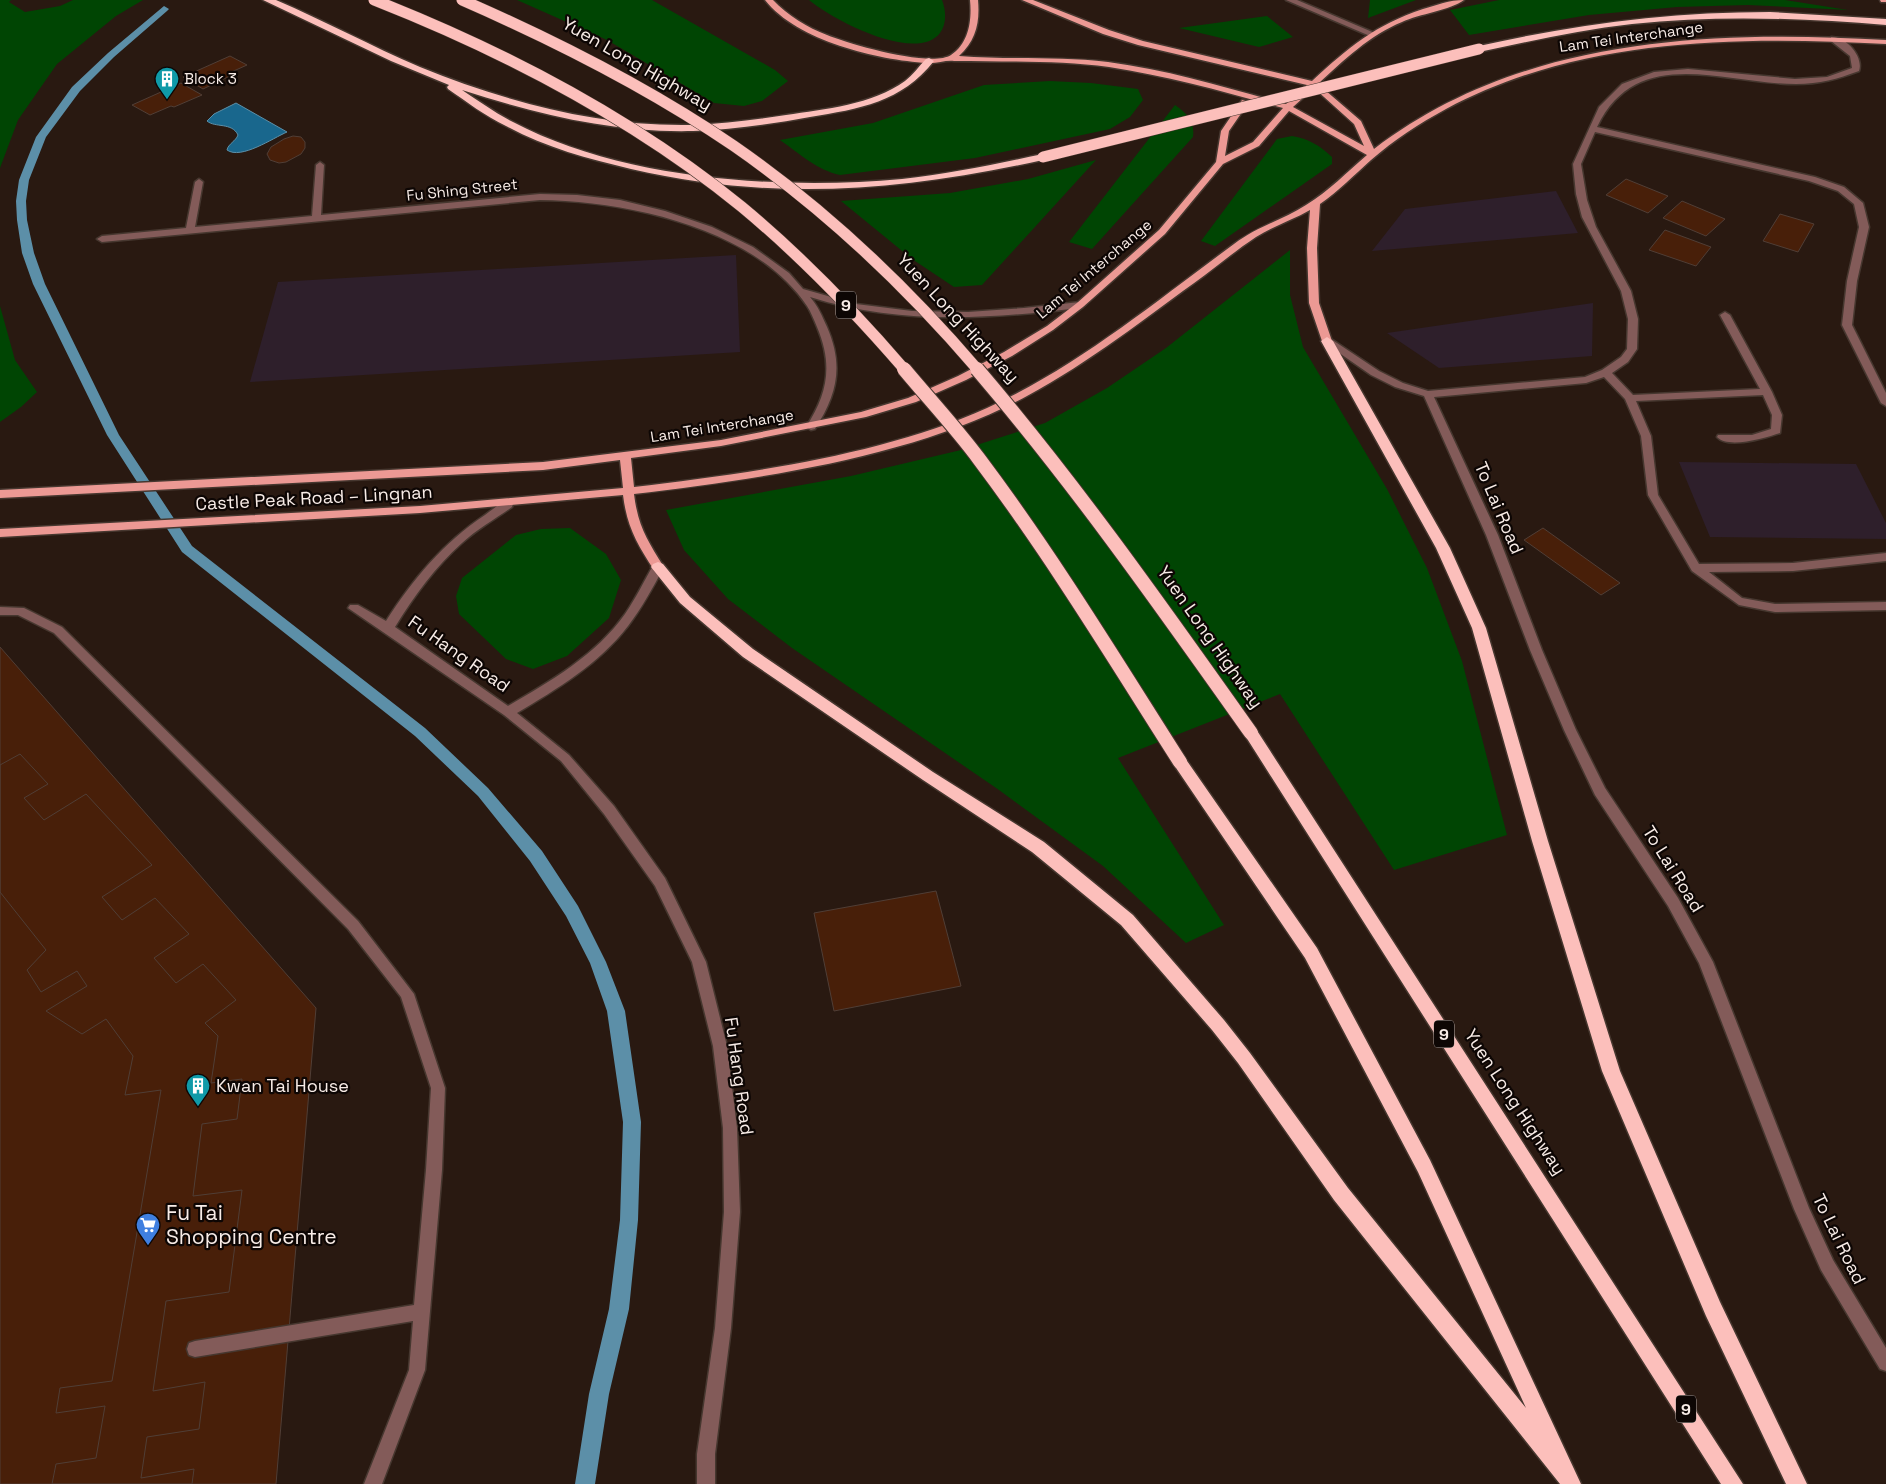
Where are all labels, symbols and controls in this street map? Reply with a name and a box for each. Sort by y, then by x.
street label: Yuen Long Highway [558,11,716,116]
street label: Lam Tei Interchange [1558,17,1704,56]
building icon: Block 3 [154,66,180,100]
place label: Block 3 [184,69,237,88]
street label: Fu Shing Street [405,174,519,205]
street label: Lam Tei Interchange [1032,215,1155,322]
street label: Yuen Long Highway [892,248,1024,387]
road number: 9 [836,292,856,318]
street label: Lam Tei Interchange [649,405,795,446]
street label: To Lai Road [1470,458,1529,557]
street label: Castle Peak Road – Lingnan [195,480,433,515]
street label: Yuen Long Highway [1152,561,1268,713]
street label: Fu Hang Road [404,610,515,697]
street label: To Lai Road [1638,821,1709,916]
street label: Fu Hang Road [720,1015,759,1136]
road number: 9 [1434,1021,1454,1048]
street label: Yuen Long Highway [1460,1025,1571,1179]
building icon: Kwan Tai House [185,1073,211,1107]
place label: Kwan Tai House [216,1074,349,1097]
street label: To Lai Road [1808,1190,1871,1288]
place label: Fu Tai Shopping Centre [166,1199,337,1250]
supermarket icon: Fu Tai Shopping Centre [135,1212,161,1246]
road number: 9 [1676,1396,1696,1422]

